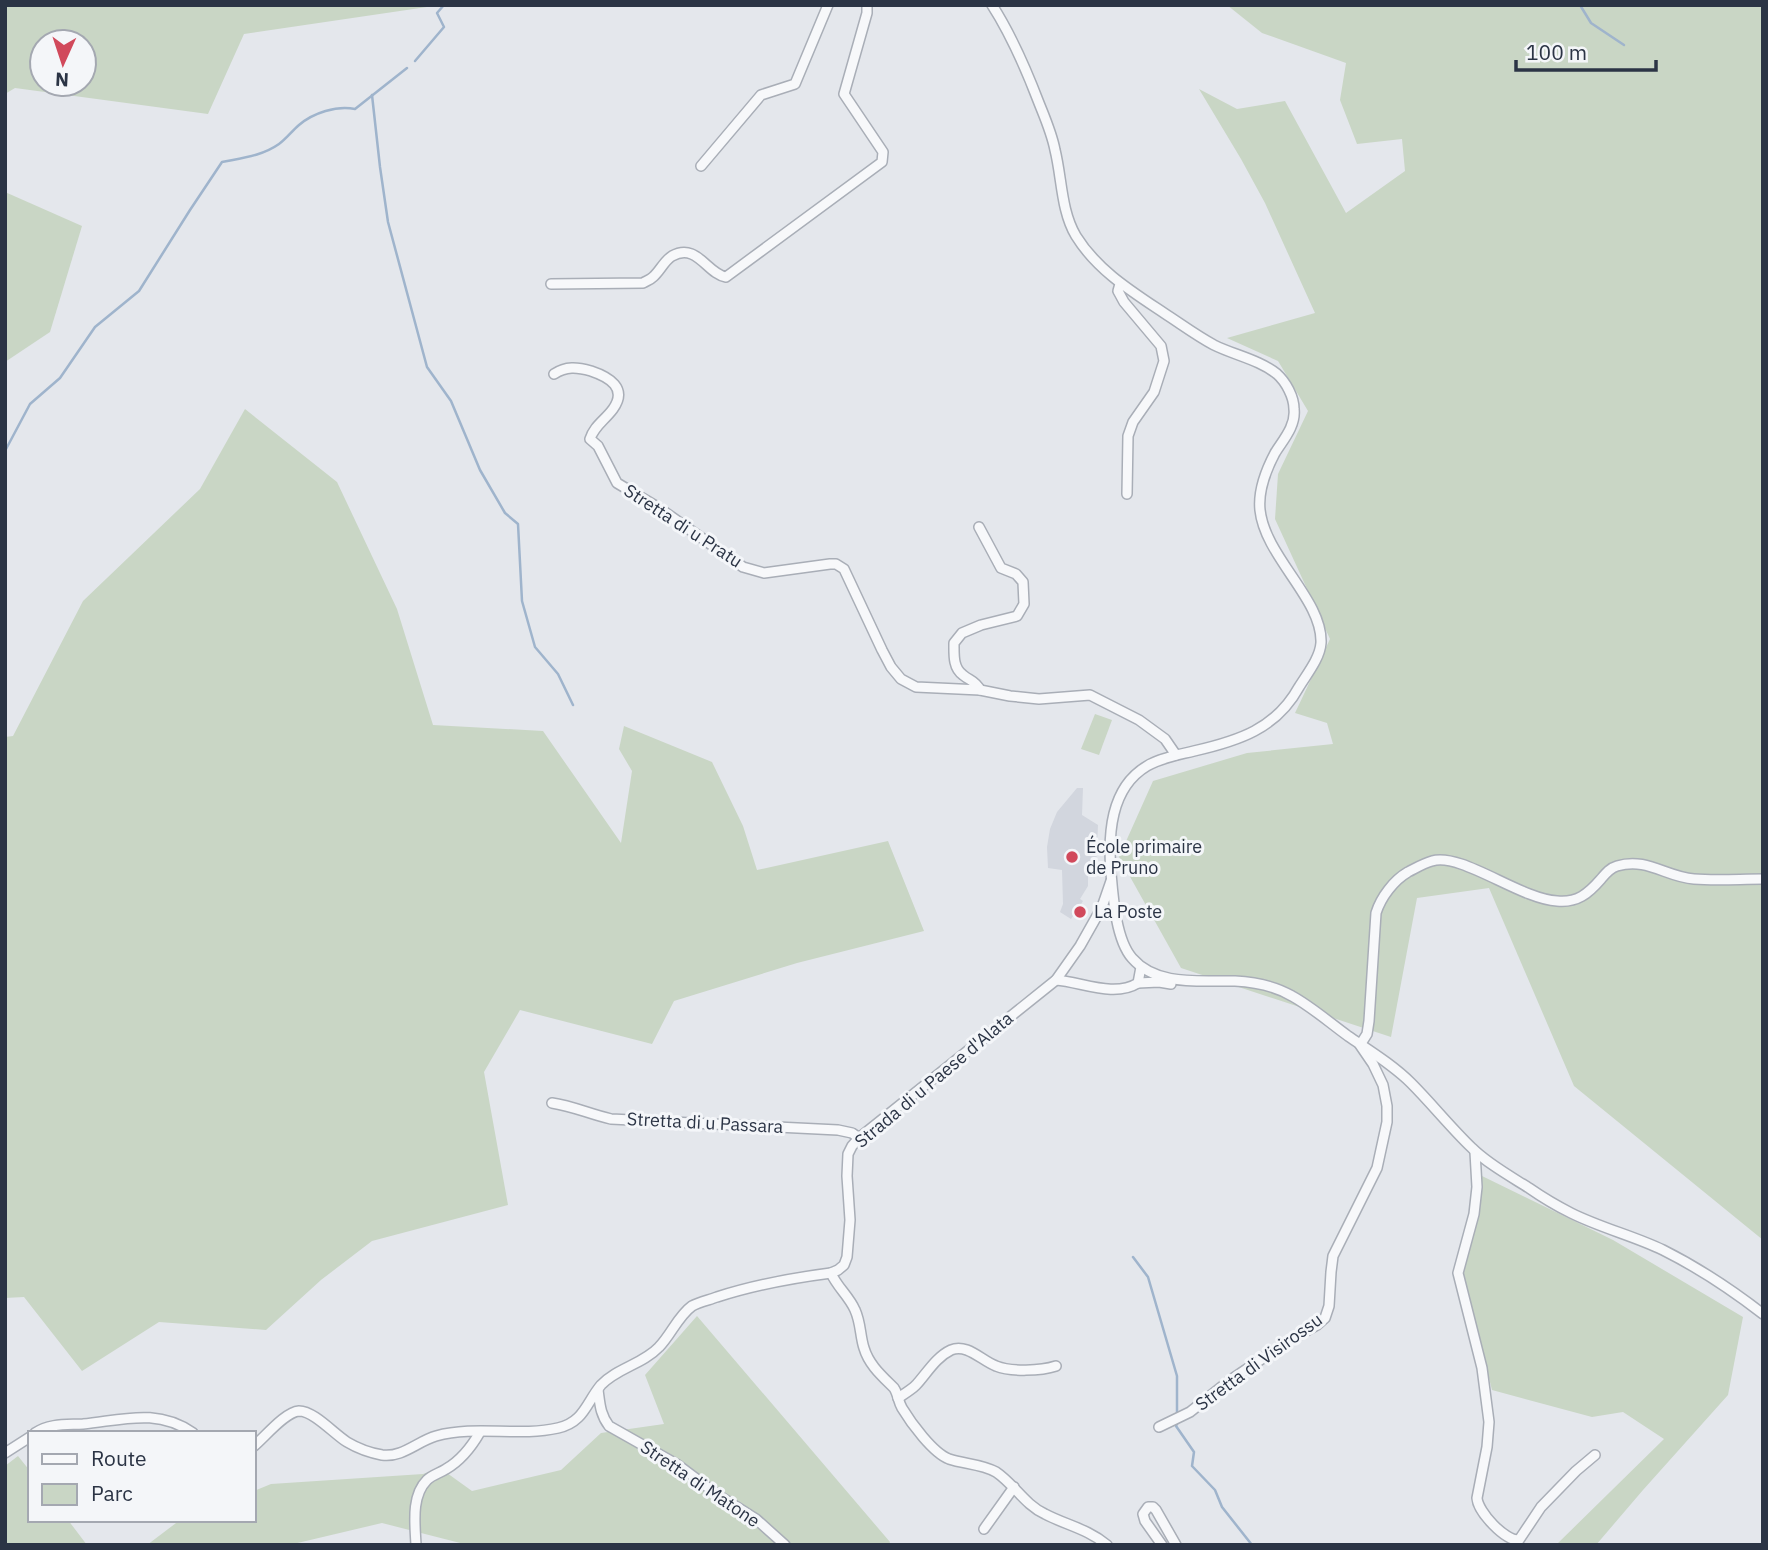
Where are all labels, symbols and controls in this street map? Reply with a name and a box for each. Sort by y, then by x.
north arrow [28,28,98,98]
scale bar [1516,28,1656,72]
text: 100 m [1526,38,1587,66]
text: N [55,68,70,92]
street label: Stretta di u Pratu [620,479,747,572]
place label: École primaire de Pruno [1086,835,1202,879]
marker: École primaire de Pruno [1064,849,1080,865]
place label: La Poste [1094,900,1162,923]
marker: La Poste [1072,904,1088,920]
street label: Strada di u Paese d'Alata [850,1006,1018,1153]
street label: Stretta di u Passara [626,1107,784,1138]
street label: Stretta di Visirossu [1191,1308,1327,1415]
legend [28,1431,256,1522]
street label: Stretta di Matone [636,1435,765,1532]
text: Route [91,1444,147,1472]
text: Parc [91,1479,133,1507]

